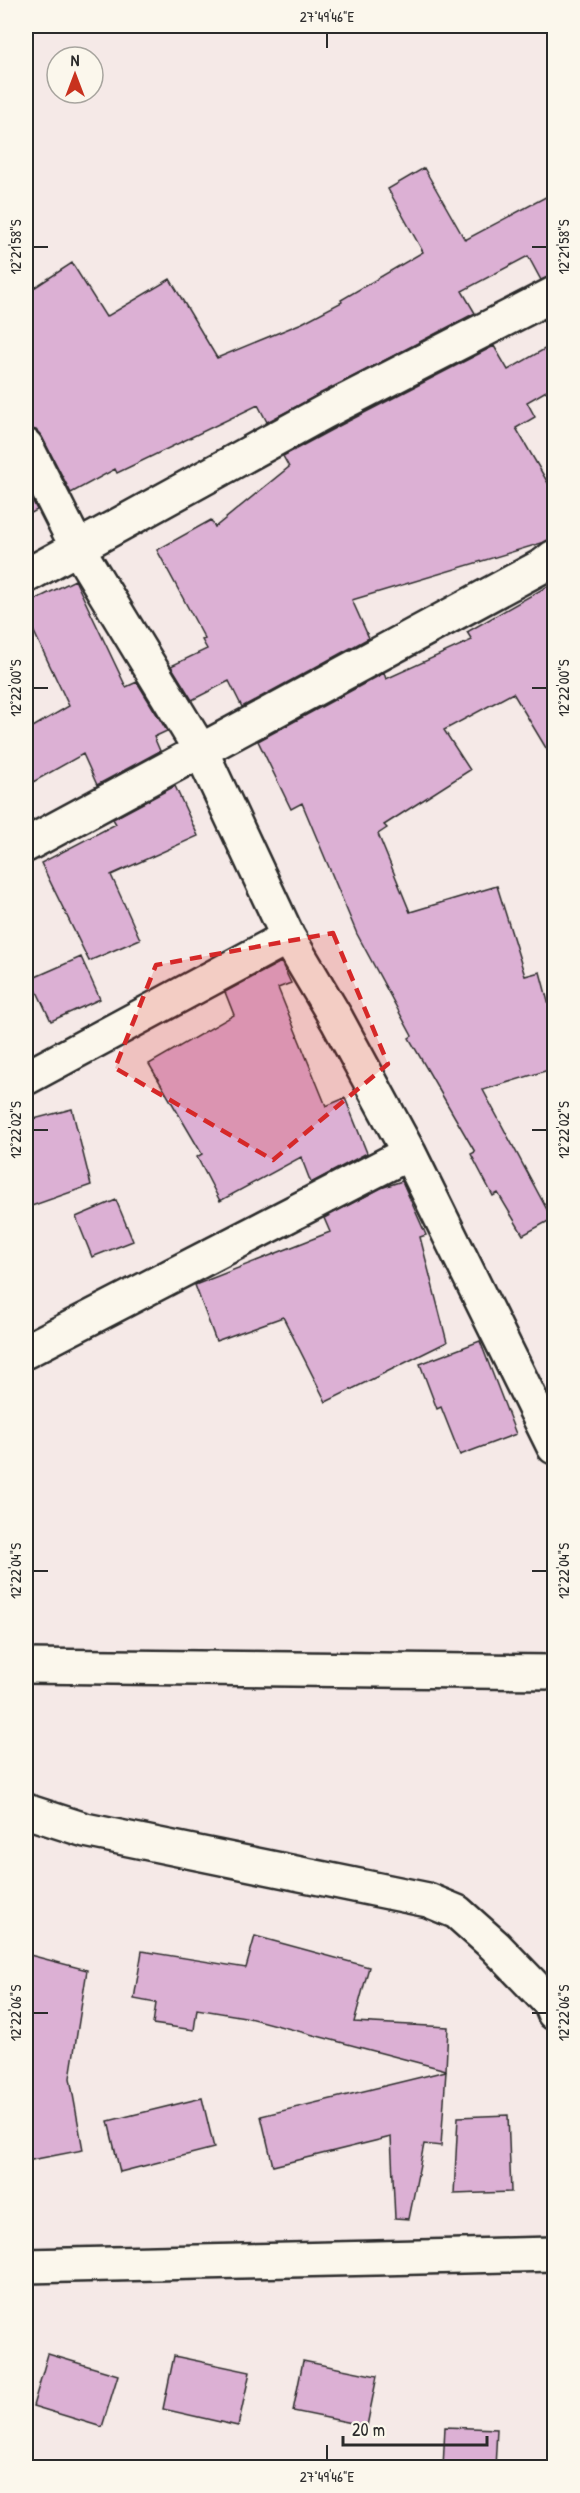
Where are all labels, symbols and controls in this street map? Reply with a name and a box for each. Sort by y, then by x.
text: 27°49'46"E [300,6,355,27]
north arrow [45,45,105,105]
text: N [71,49,80,71]
text: 12°21'58"S [5,219,26,275]
text: 12°21'58"S [553,219,574,275]
text: 12°22'00"S [5,659,26,717]
text: 12°22'00"S [553,659,574,717]
text: 12°22'02"S [5,1101,26,1159]
text: 12°22'02"S [553,1101,574,1159]
text: 12°22'04"S [5,1543,26,1599]
text: 12°22'04"S [553,1543,574,1599]
text: 12°22'06"S [5,1985,26,2041]
text: 12°22'06"S [553,1985,574,2041]
scale bar [343,2409,487,2447]
text: 20 m [352,2417,385,2442]
text: 27°49'46"E [300,2466,355,2487]

